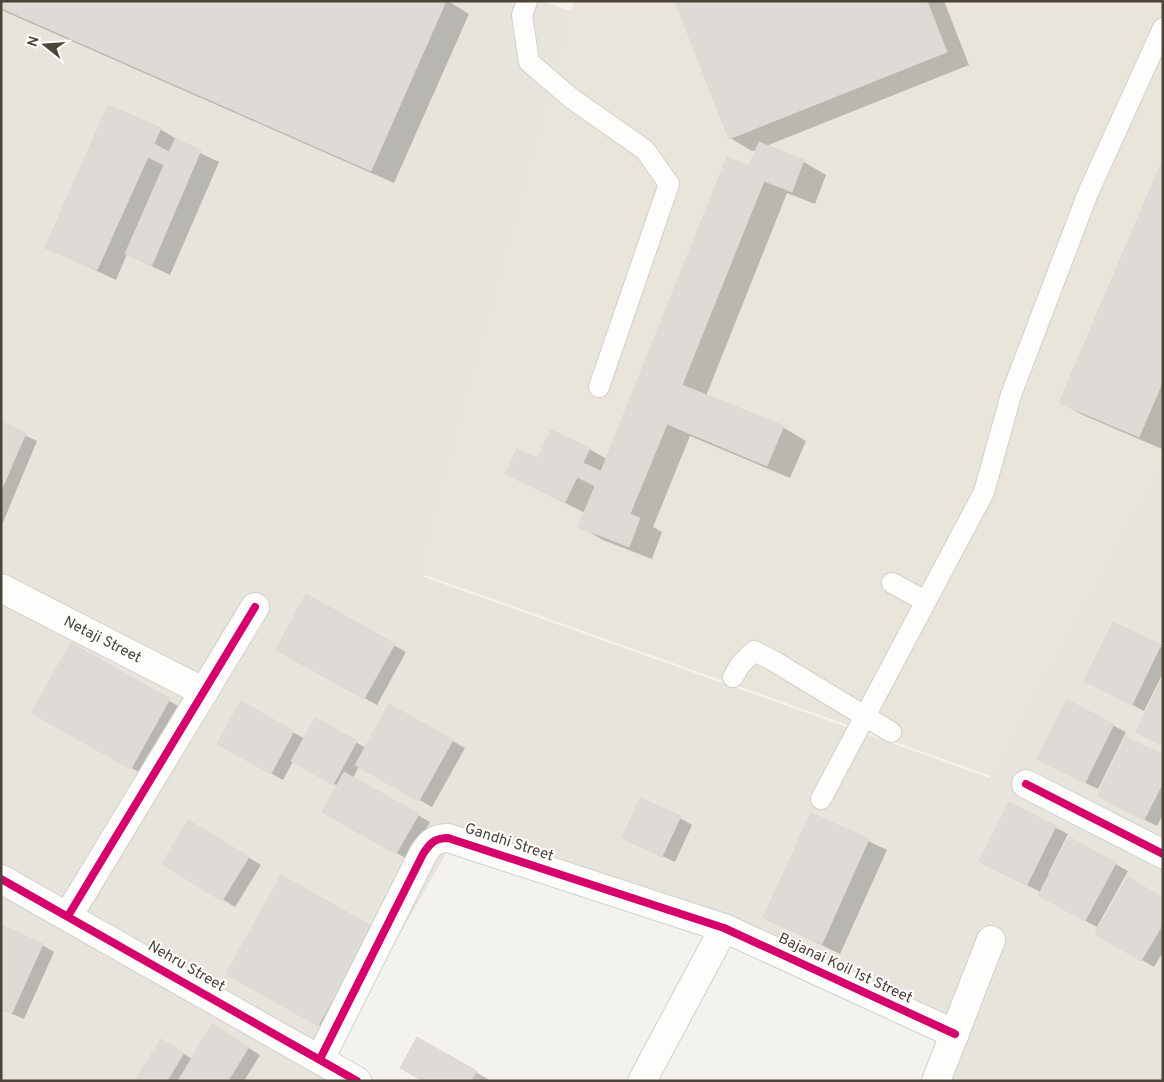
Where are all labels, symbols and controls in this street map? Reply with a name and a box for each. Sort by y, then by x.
north arrow [20,20,70,70]
text: N [24,34,44,49]
street label: Netaji Street [60,612,145,668]
street label: Gandhi Street [462,820,556,866]
street label: Bajanai Koil 1st Street [775,930,915,1008]
street label: Nehru Street [144,937,228,997]

